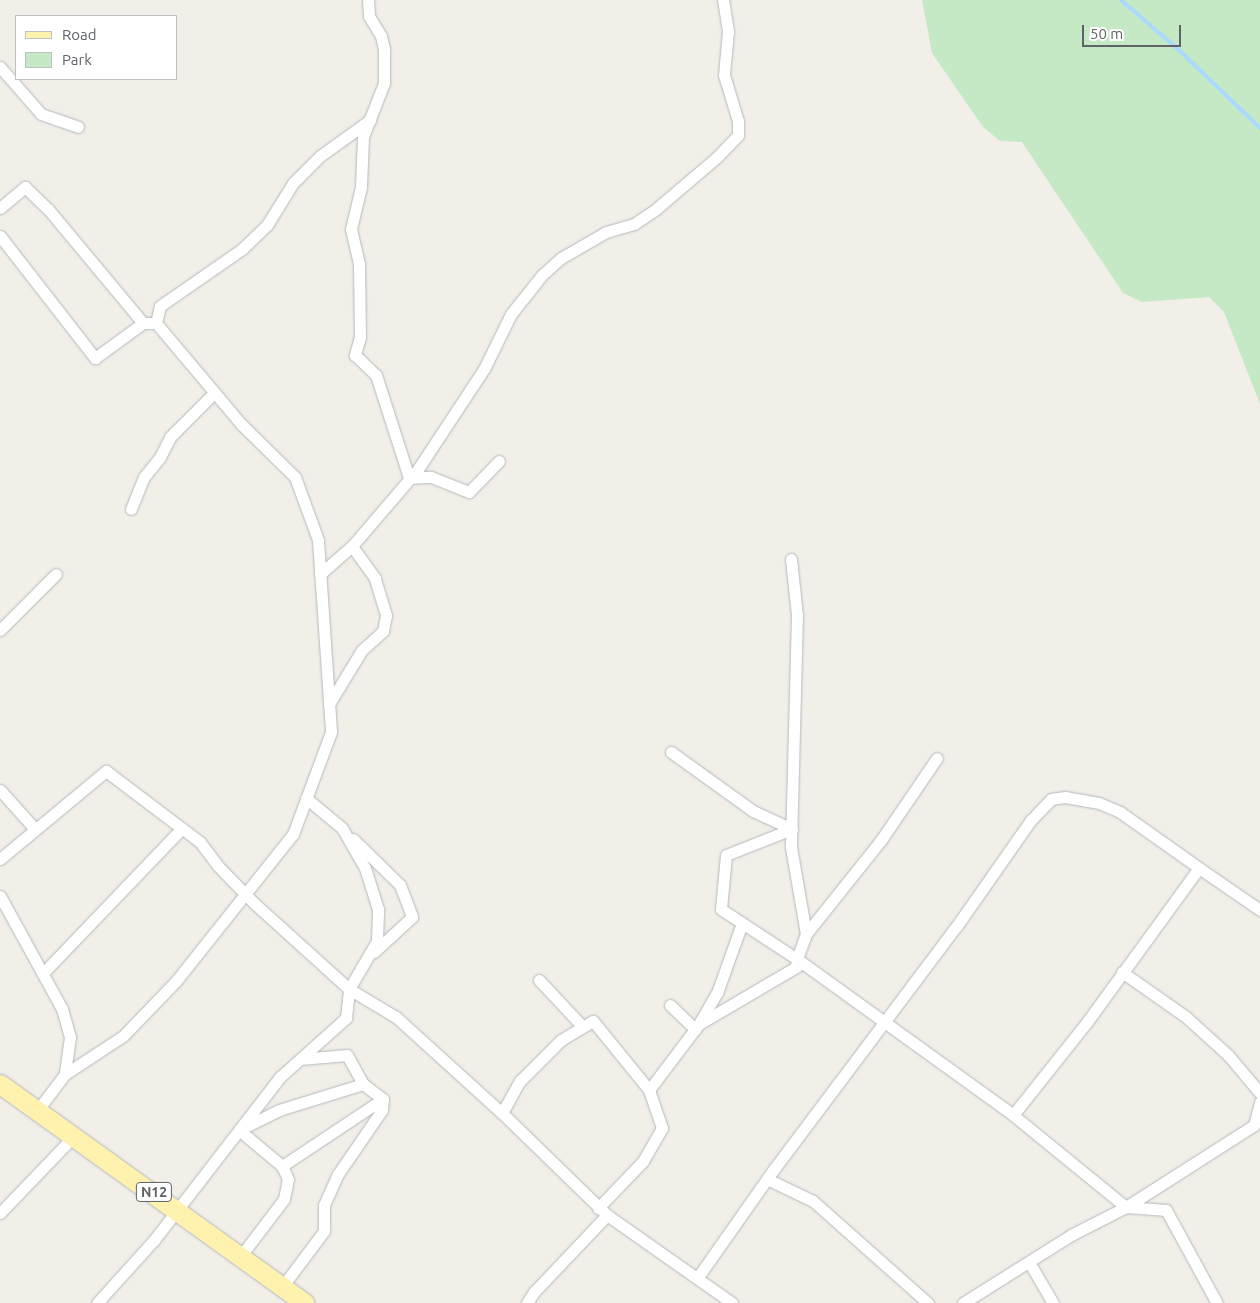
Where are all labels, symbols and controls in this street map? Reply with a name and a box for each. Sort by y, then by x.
legend [15,15,178,80]
scale bar [1085,15,1184,47]
text: 50 m [1090,25,1123,42]
text: Road [62,26,97,43]
text: Park [62,51,92,68]
road number: N12 [135,1180,173,1204]

